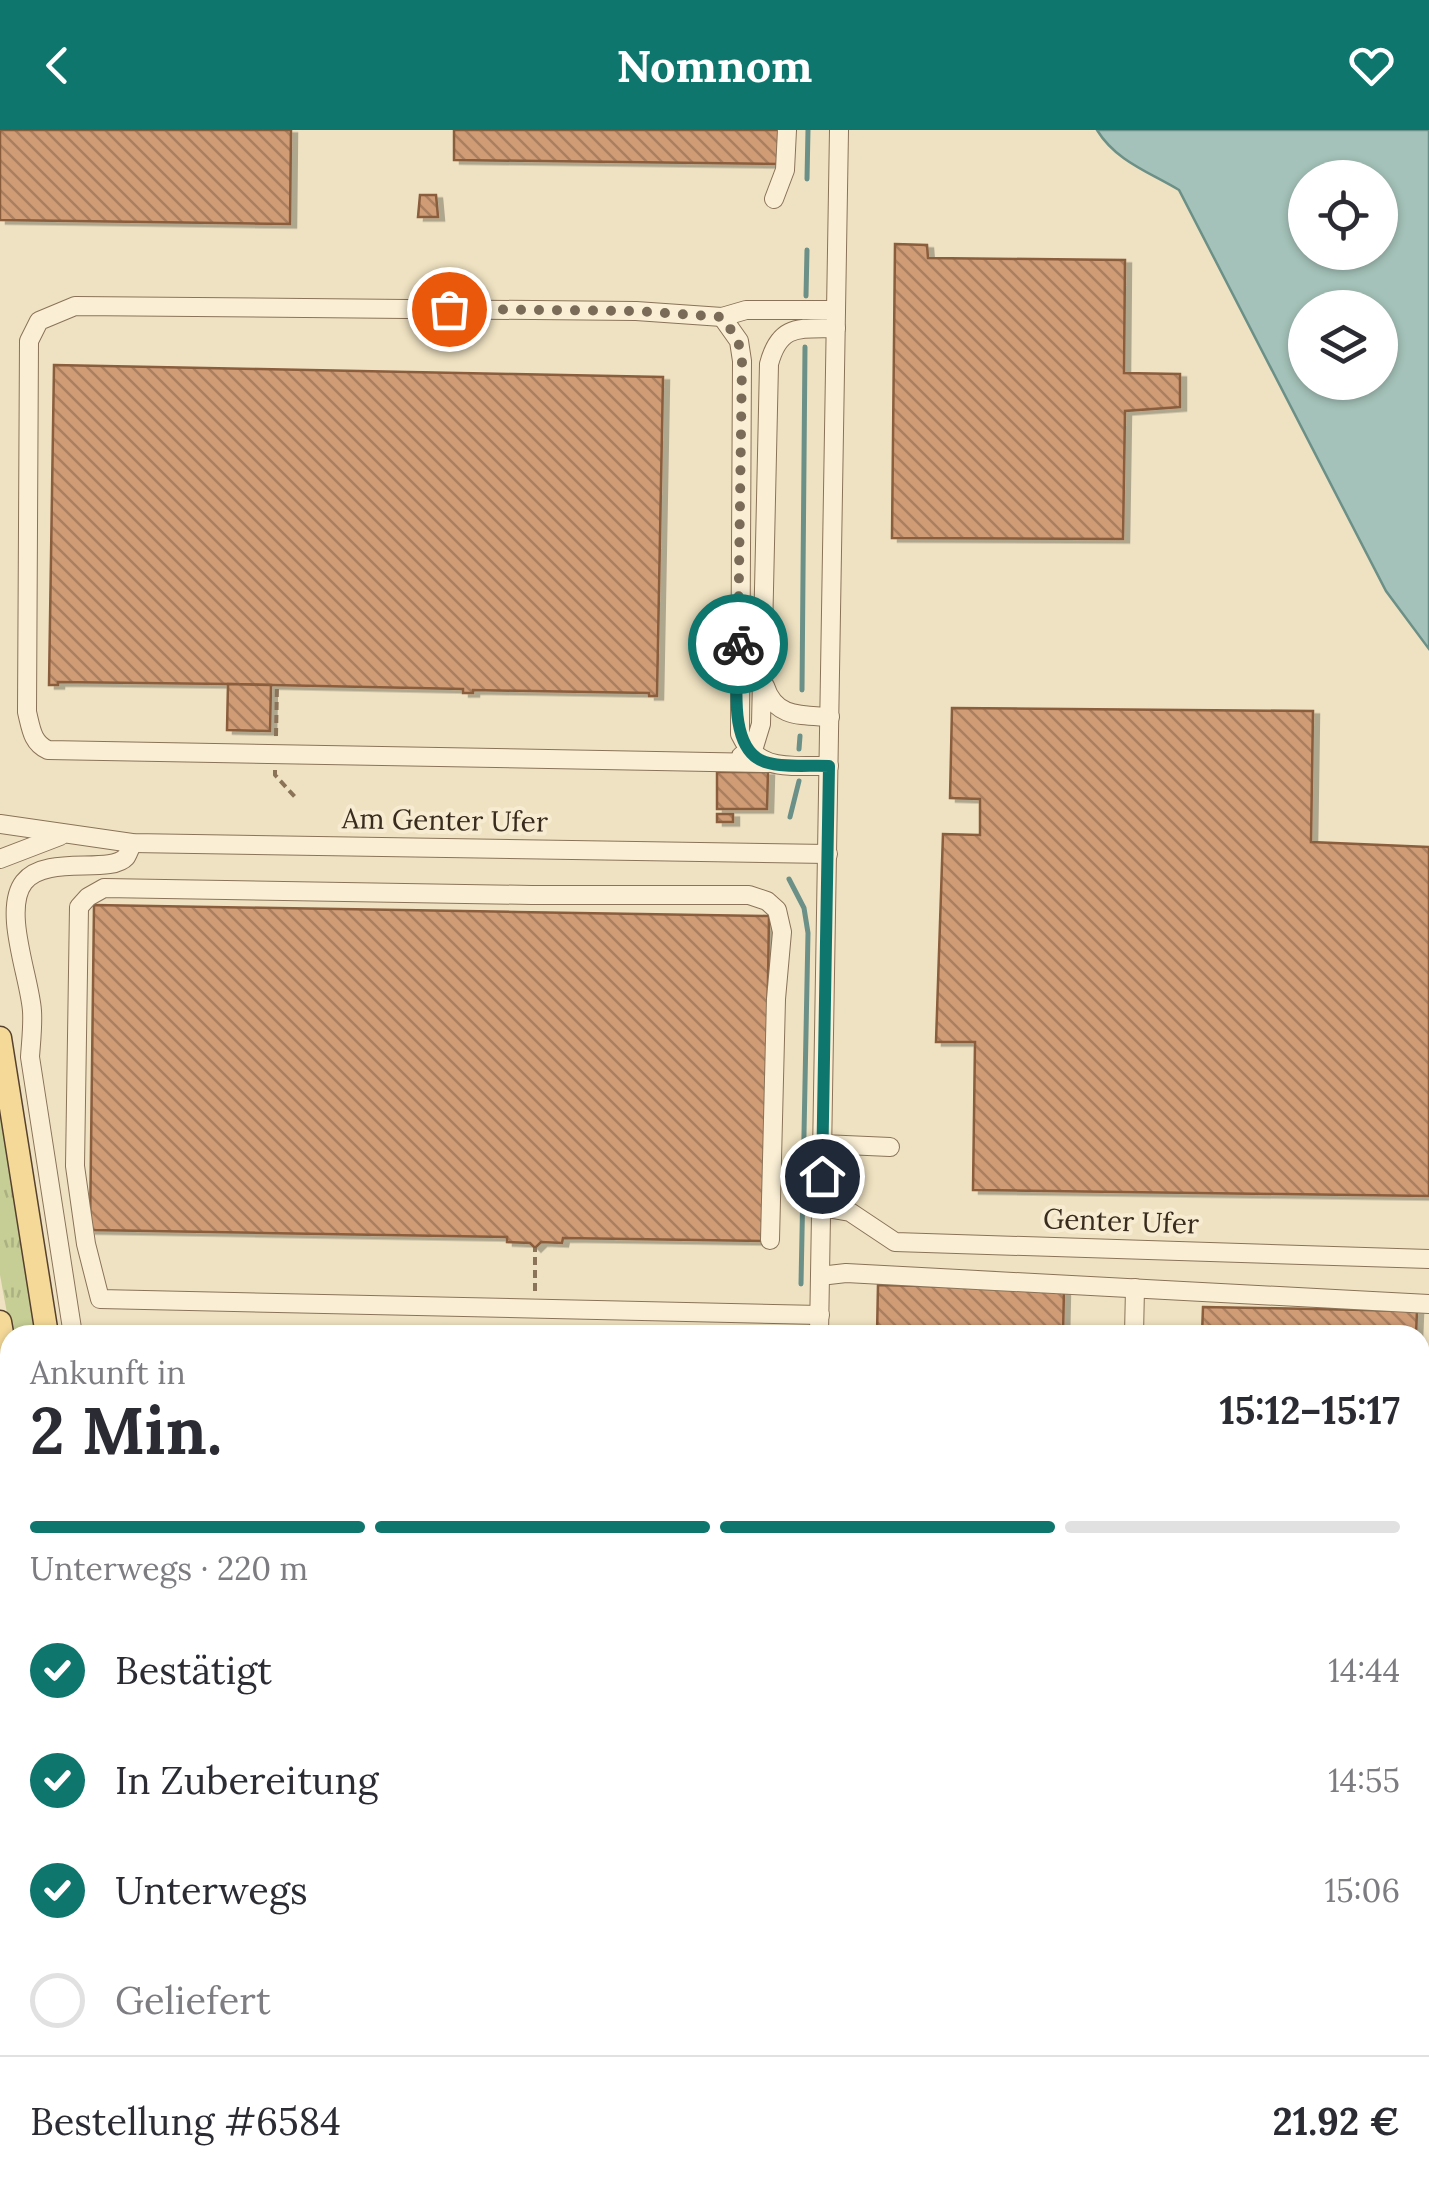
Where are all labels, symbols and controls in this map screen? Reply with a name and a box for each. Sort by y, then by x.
text: Nomnom [616,37,813,94]
icon: back [30,38,85,93]
icon: heart [1344,38,1399,93]
map controls [1288,160,1398,400]
button: locate [1288,160,1398,270]
pin [407,267,492,352]
icon: bag [422,282,477,337]
button: layers [1288,290,1398,400]
courier [688,594,788,694]
icon: bike [711,617,766,672]
street label: Am Genter Ufer [341,800,548,840]
pin [780,1134,865,1219]
icon: home [795,1149,850,1204]
street label: Genter Ufer [1042,1200,1200,1242]
text: Ankunft in [30,1352,186,1393]
text: 15:12–15:17 [1219,1386,1400,1434]
text: 2 Min. [30,1389,222,1472]
text: Unterwegs · 220 m [30,1548,308,1589]
icon: check [30,1643,85,1698]
text: Bestätigt [115,1646,272,1694]
text: 14:44 [1328,1650,1400,1691]
icon: check [30,1753,85,1808]
text: In Zubereitung [115,1756,379,1804]
text: 14:55 [1328,1760,1400,1801]
icon: check [30,1863,85,1918]
text: Unterwegs [115,1866,308,1914]
text: 15:06 [1325,1870,1400,1911]
text: Geliefert [115,1976,271,2024]
text: Bestellung #6584 [30,2097,341,2145]
text: 21.92 € [1273,2097,1400,2145]

